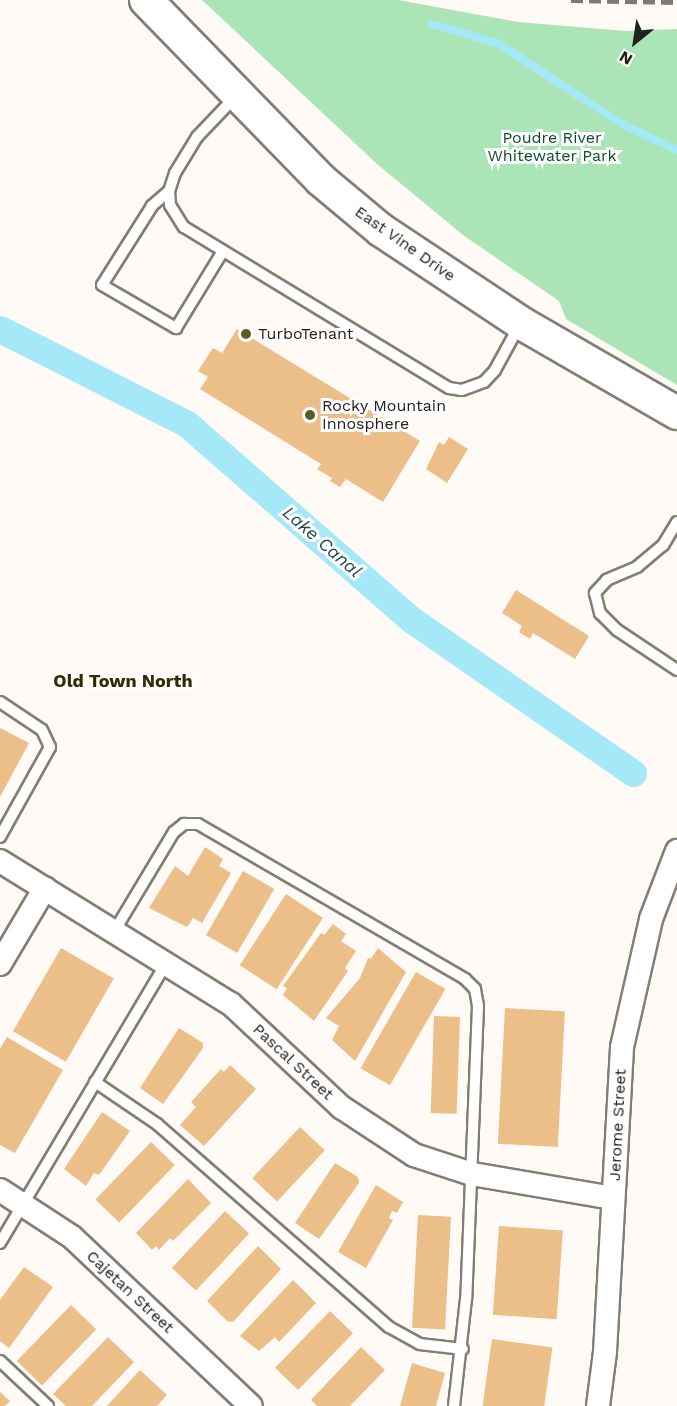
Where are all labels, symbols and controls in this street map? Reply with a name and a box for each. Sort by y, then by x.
north arrow [605,12,665,72]
text: N [616,47,636,69]
park label: Poudre River Whitewater Park [487,128,617,166]
street label: East Vine Drive [351,202,459,286]
place label: TurboTenant [258,324,353,344]
marker: TurboTenant [239,327,253,341]
place label: Rocky Mountain Innosphere [322,396,446,434]
marker: Rocky Mountain Innosphere [303,408,317,422]
water label: Lake Canal [278,502,366,582]
district label: Old Town North [53,670,193,692]
street label: Pascal Street [249,1020,337,1104]
street label: Jerome Street [605,1069,631,1181]
street label: Cajetan Street [82,1247,178,1337]

